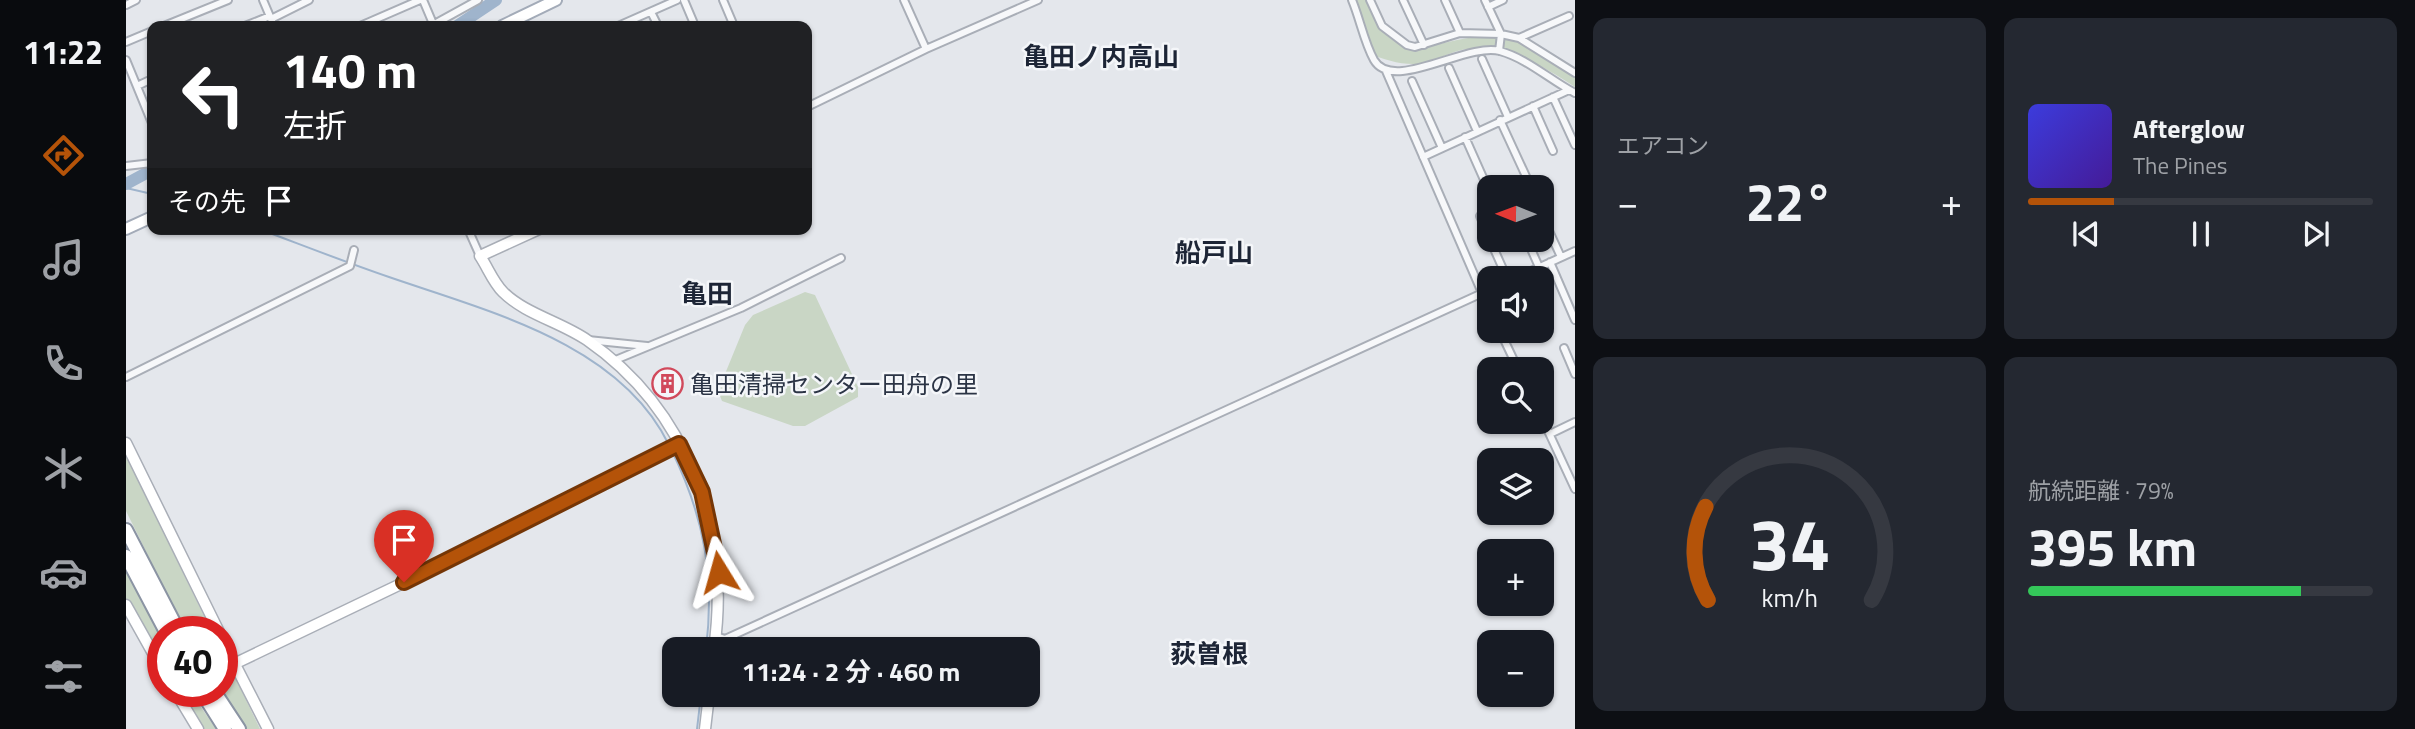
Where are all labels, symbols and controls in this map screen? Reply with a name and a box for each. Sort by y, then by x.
text: 11:22 [23,28,103,76]
text: 140 m [283,32,417,107]
district label: 亀田ノ内高山 [1023,37,1179,76]
icon: left [168,49,259,140]
text: 左折 [283,101,347,149]
text: Afterglow [2133,109,2245,148]
text: エアコン [1617,128,1709,163]
icon: directions [39,131,88,180]
text: The Pines [2133,148,2227,183]
text: 22° [1746,162,1833,241]
text: − [1617,173,1638,231]
text: + [1941,173,1962,231]
north arrow [1477,175,1554,252]
map controls [1477,175,1554,707]
text: その先 [168,182,246,221]
icon: arrive [260,182,298,220]
icon: previous [2067,215,2105,253]
icon: pause [2182,215,2220,253]
icon: next [2297,215,2335,253]
district label: 船戸山 [1175,233,1253,272]
icon: music [39,235,88,284]
button: sound [1477,266,1554,343]
district label: 亀田 [681,274,733,313]
icon: phone [39,339,88,388]
button: search [1477,357,1554,434]
place label: 亀田清掃センター田舟の里 [690,366,978,402]
building icon: 亀田清掃センター田舟の里 [650,367,684,401]
icon: climate [39,444,88,493]
button: layers [1477,448,1554,525]
text: 航続距離 · 79% [2028,473,2174,508]
text: 34 [1749,488,1830,598]
text: 395 km [2028,507,2197,586]
pin [374,510,434,582]
icon: arrive [385,521,423,559]
position arrow [682,535,756,609]
button: + [1477,539,1554,616]
icon: car [39,548,88,597]
text: km/h [1761,579,1818,617]
speed limit sign: 40 [147,616,238,707]
button: − [1477,630,1554,707]
district label: 荻曽根 [1170,634,1248,673]
icon: filters [39,652,88,701]
text: 11:24 · 2 分 · 460 m [742,652,960,691]

